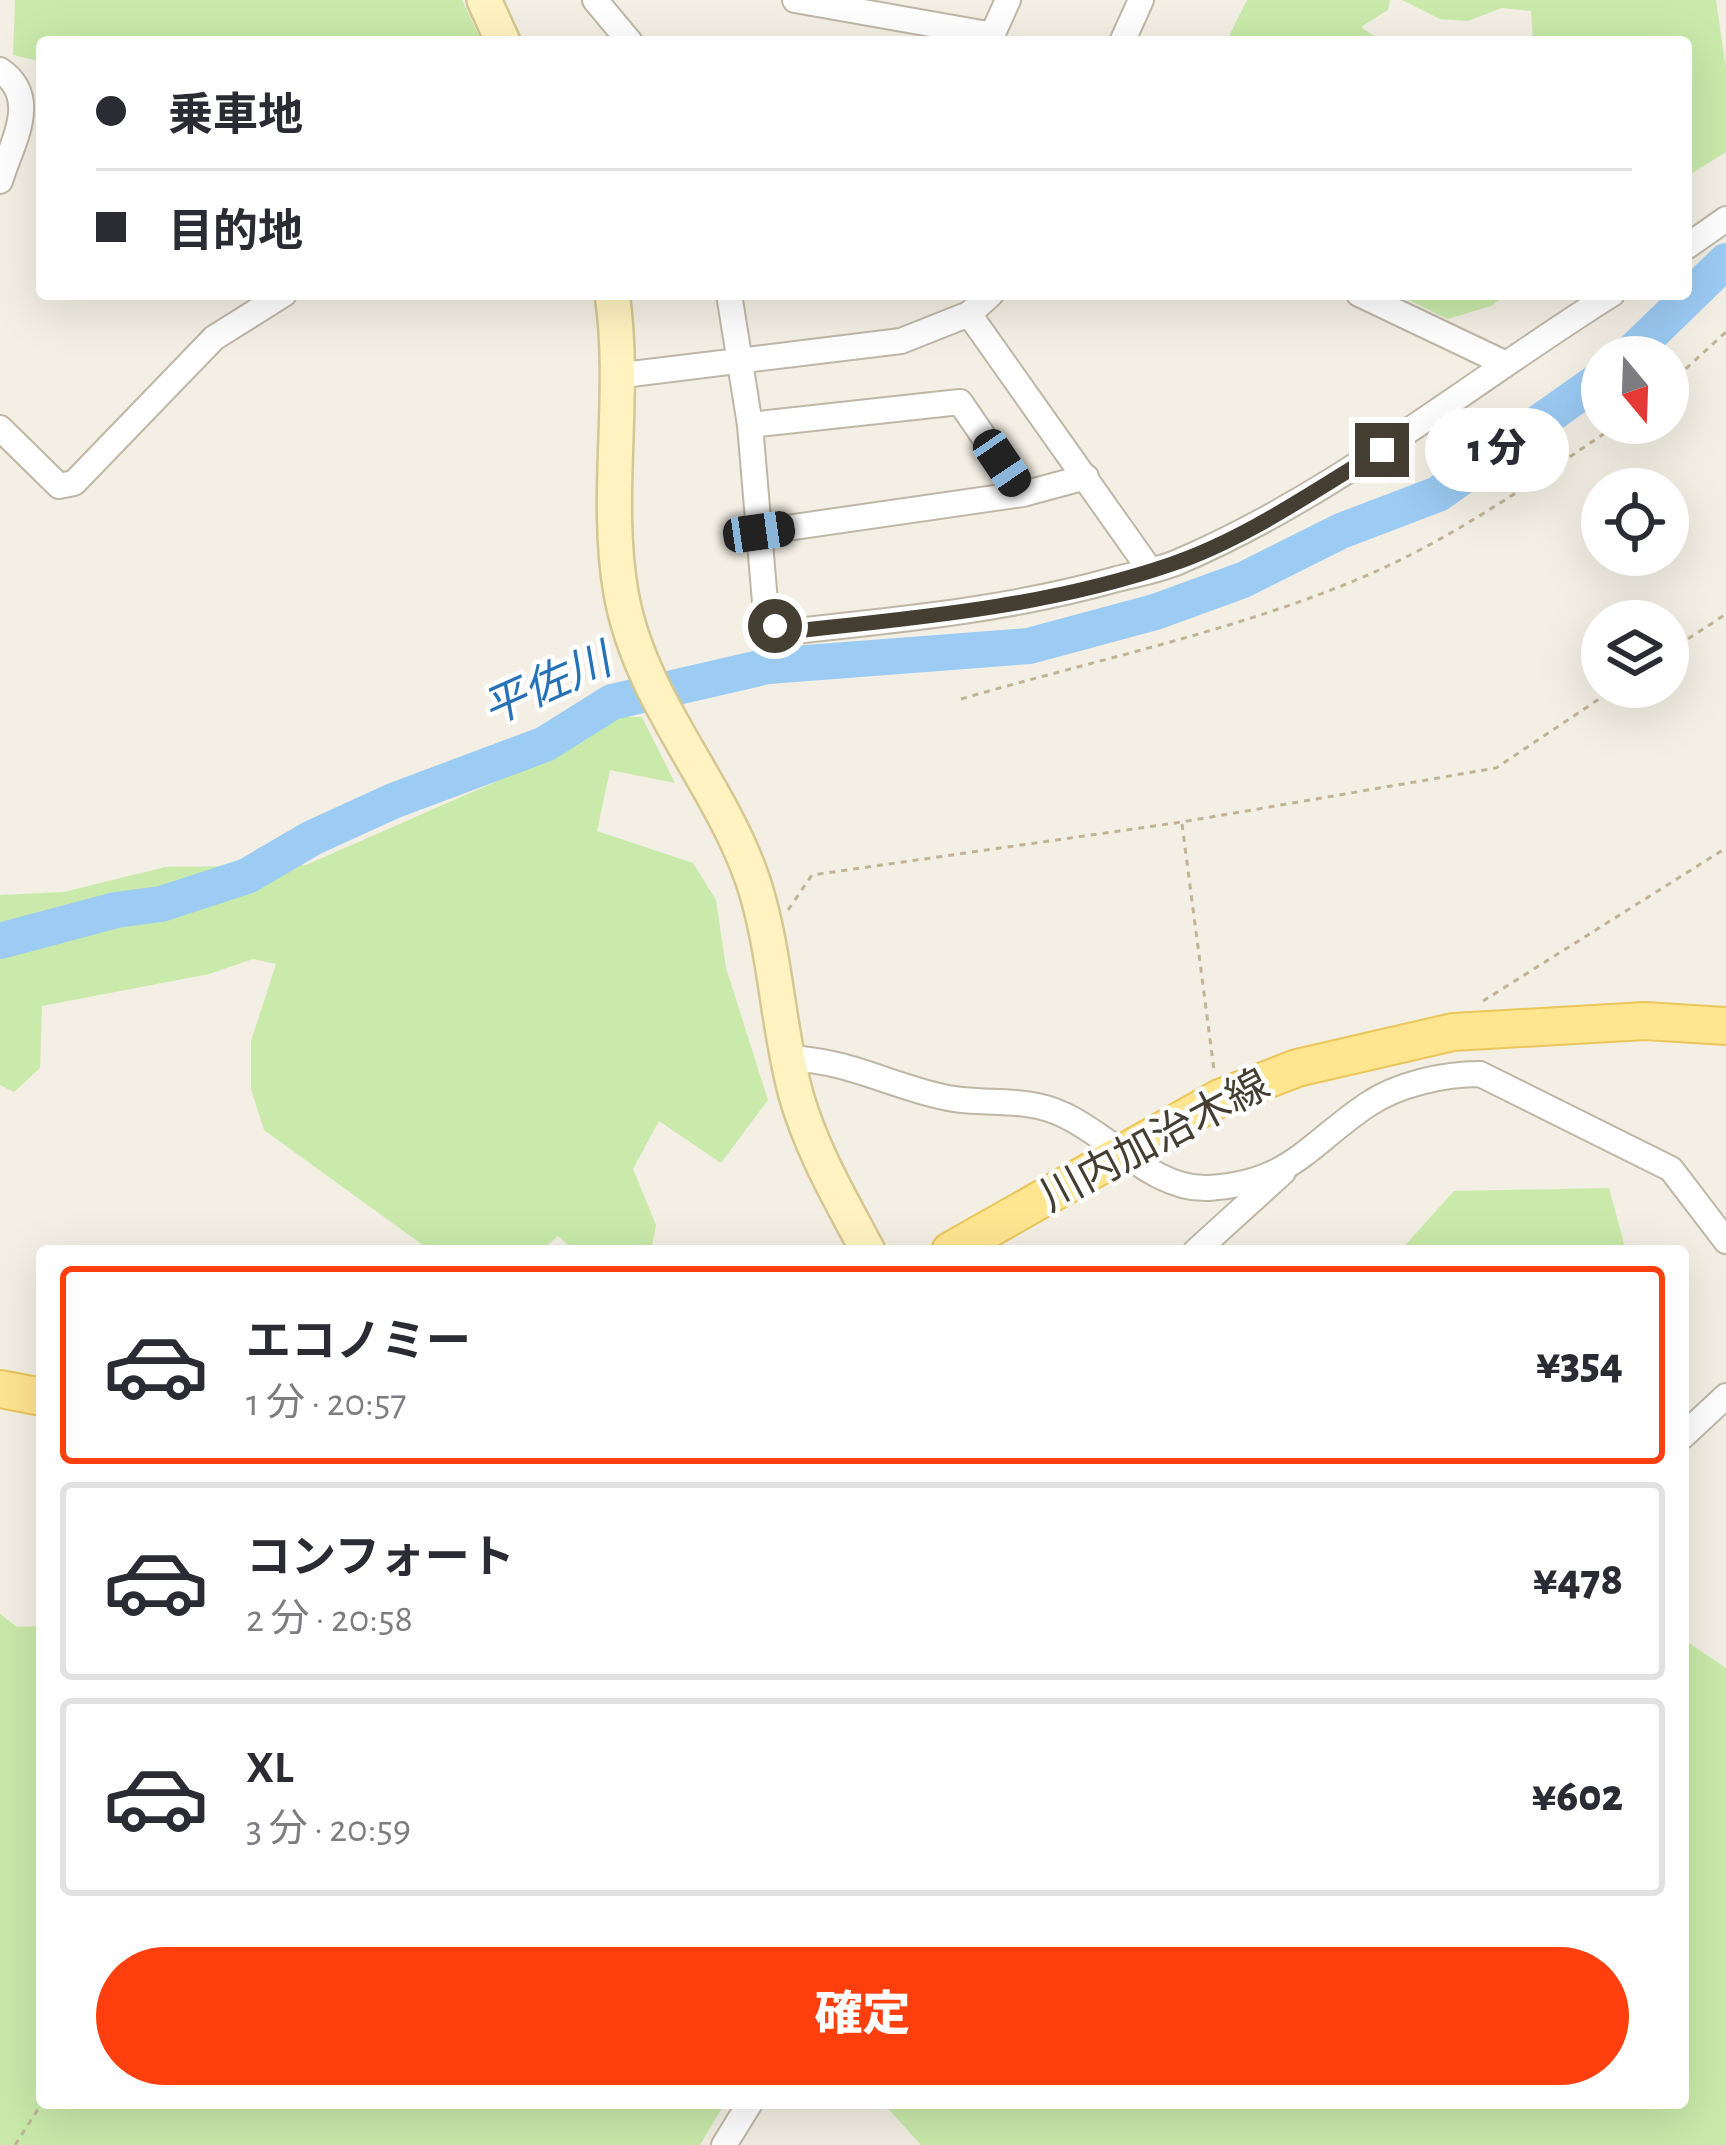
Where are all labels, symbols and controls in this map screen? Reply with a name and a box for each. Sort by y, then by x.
text: 乗車地 [168,94,303,139]
text: 目的地 [168,210,303,255]
north arrow [1581,336,1689,444]
map controls [1581,336,1689,708]
callout: 1 分 [1424,408,1568,492]
car [967,423,1037,503]
route end [1355,423,1409,477]
text: 1 分 [1467,430,1527,469]
button: locate [1581,468,1689,576]
car [721,509,797,555]
route start [748,599,802,653]
button: layers [1581,600,1689,708]
water label: 平佐川 [475,635,621,734]
street label: 川内加治木線 [1033,1062,1276,1219]
icon: car [102,1311,210,1419]
text: エコノミー [246,1320,471,1365]
text: ¥354 [1536,1342,1623,1387]
text: 1 分 · 20:57 [246,1384,407,1423]
icon: car [102,1527,210,1635]
text: コンフォート [246,1536,515,1581]
text: ¥478 [1533,1558,1623,1603]
text: 2 分 · 20:58 [246,1600,413,1639]
icon: car [102,1743,210,1851]
text: XL [246,1746,294,1791]
text: ¥602 [1531,1774,1623,1819]
text: 3 分 · 20:59 [246,1810,411,1849]
button: 確定 [96,1947,1629,2085]

